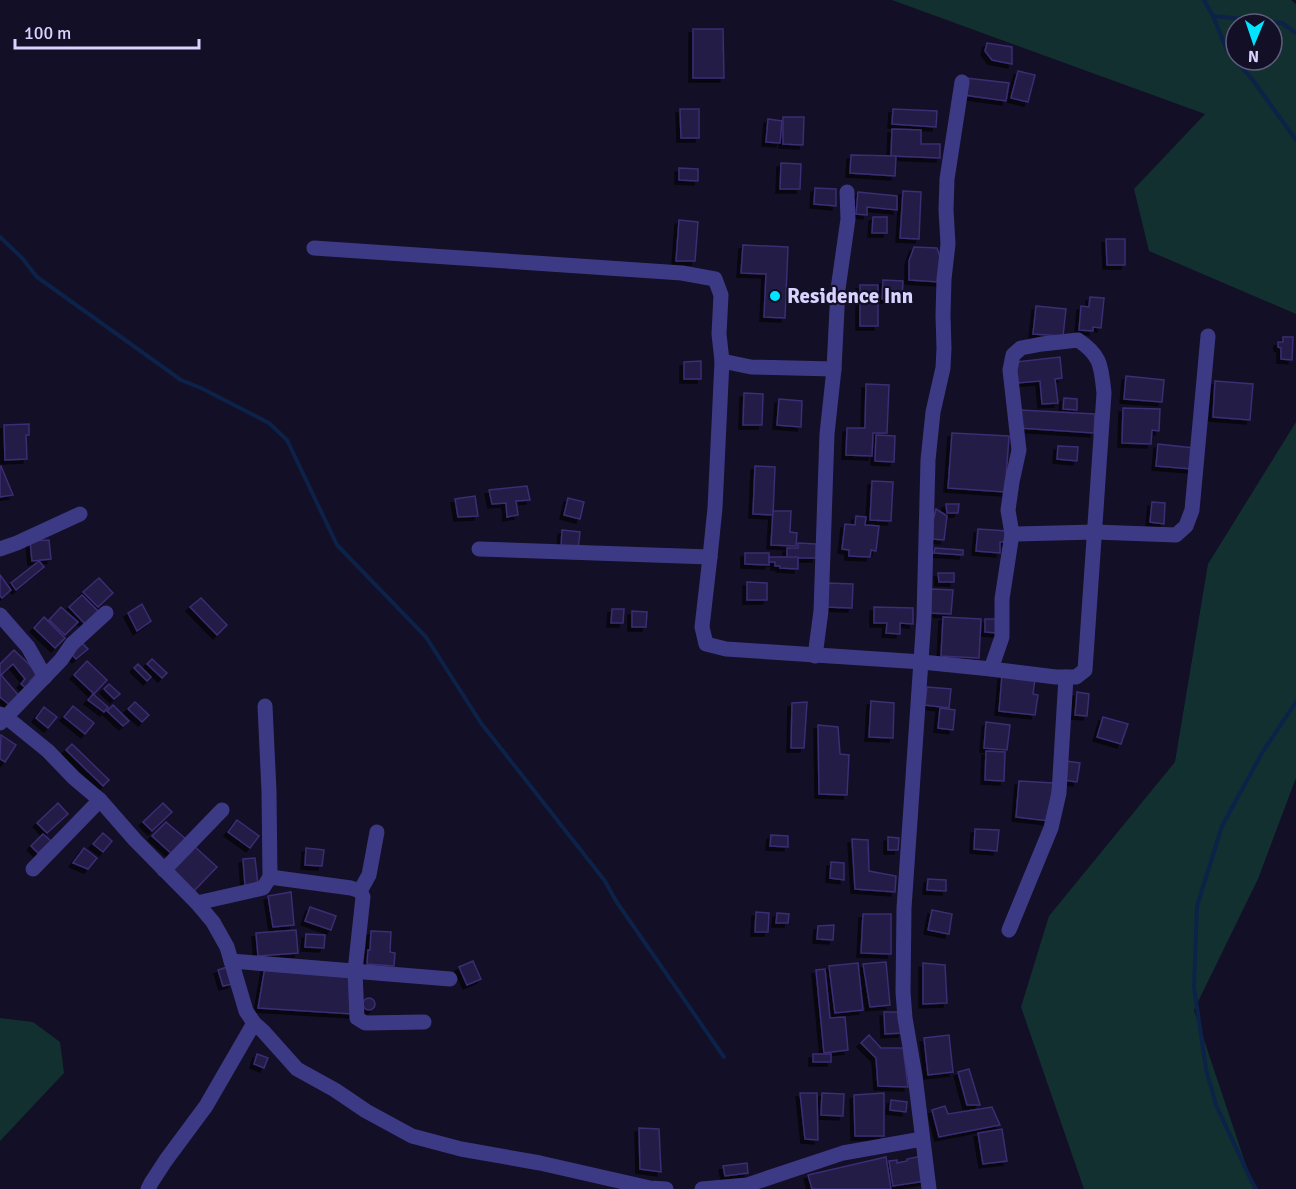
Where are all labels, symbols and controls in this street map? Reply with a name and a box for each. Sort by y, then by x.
scale bar [15,12,200,50]
north arrow [1224,12,1284,72]
text: 100 m [24,22,71,44]
text: N [1248,46,1259,66]
place label: Residence Inn [787,283,913,309]
marker: Residence Inn [768,289,782,303]

